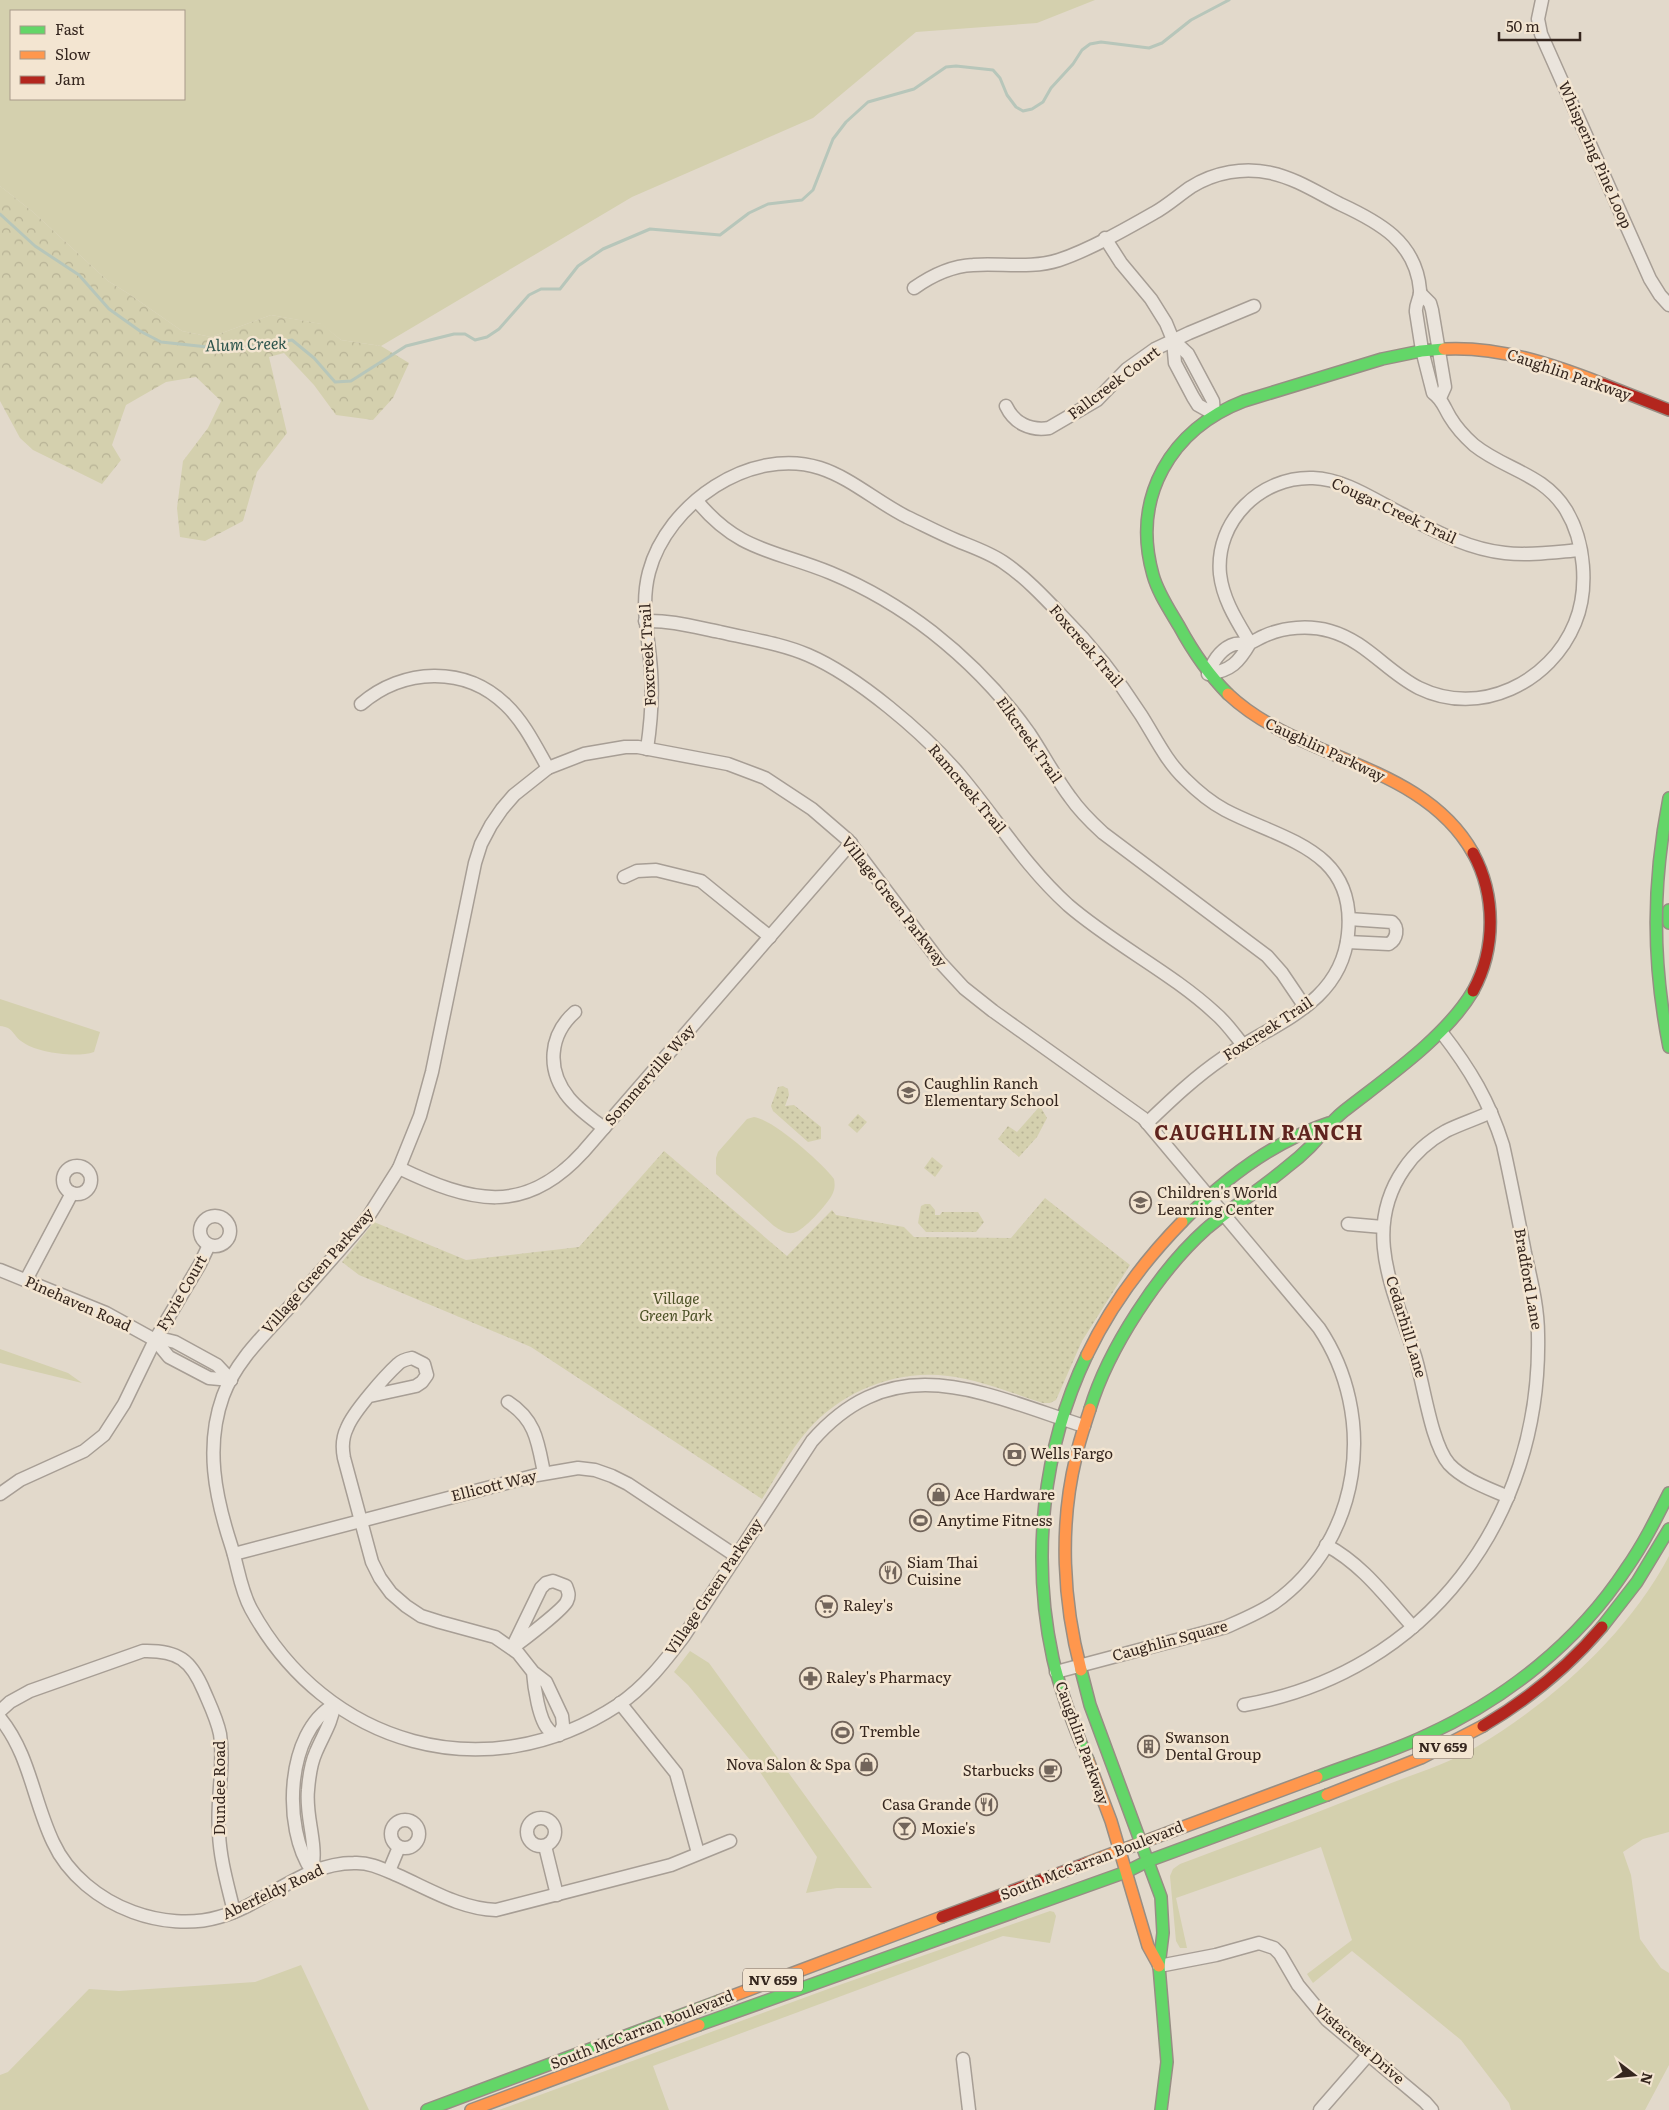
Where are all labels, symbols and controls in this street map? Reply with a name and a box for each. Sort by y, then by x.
legend [10,10,185,100]
scale bar [1499,10,1580,42]
text: 50 m [1506,14,1540,37]
text: Fast [55,17,84,40]
text: Slow [55,42,90,65]
text: Jam [55,67,86,90]
street label: Whispering Pine Loop [1553,77,1639,232]
water label: Alum Creek [205,330,287,356]
street label: Fallcreek Court [1062,339,1164,424]
street label: Caughlin Parkway [1504,342,1635,406]
street label: Cougar Creek Trail [1328,471,1461,549]
street label: Foxcreek Trail [1045,599,1130,692]
street label: Foxcreek Trail [632,603,661,707]
street label: Elkcreek Trail [992,691,1069,787]
street label: Caughlin Parkway [1262,711,1390,787]
street label: Ramcreek Trail [924,738,1013,838]
street label: Village Green Parkway [837,831,954,972]
street label: Foxcreek Trail [1218,990,1317,1065]
street label: Sommerville Way [598,1018,700,1130]
place label: Caughlin Ranch Elementary School [924,1071,1059,1111]
school or university icon: Caughlin Ranch Elementary School [896,1081,920,1105]
district label: CAUGHLIN RANCH [1154,1116,1364,1146]
place label: Children's World Learning Center [1157,1180,1278,1220]
school or university icon: Children's World Learning Center [1129,1190,1153,1214]
street label: Village Green Parkway [255,1202,379,1338]
street label: Bradford Lane [1509,1226,1550,1332]
street label: Fyvie Court [150,1250,212,1334]
street label: Pinehaven Road [22,1269,136,1336]
street label: Cedarhill Lane [1381,1273,1434,1380]
park label: Village Green Park [639,1286,714,1326]
place label: Wells Fargo [1030,1441,1113,1464]
bank icon: Wells Fargo [1002,1442,1026,1466]
street label: Ellicott Way [448,1463,539,1506]
place label: Ace Hardware [954,1482,1055,1505]
shop icon: Ace Hardware [926,1483,950,1507]
place label: Anytime Fitness [937,1508,1052,1531]
sports icon: Anytime Fitness [909,1509,933,1533]
street label: Village Green Parkway [658,1513,767,1659]
place label: Siam Thai Cuisine [907,1550,978,1590]
restaurant icon: Siam Thai Cuisine [879,1560,903,1584]
place label: Raley's [843,1593,893,1616]
supermarket icon: Raley's [815,1594,839,1618]
street label: Caughlin Square [1109,1613,1230,1666]
place label: Raley's Pharmacy [826,1665,952,1688]
pharmacy icon: Raley's Pharmacy [798,1666,822,1690]
street label: Caughlin Parkway [1050,1677,1117,1808]
place label: Tremble [859,1719,920,1742]
sports icon: Tremble [831,1720,855,1744]
place label: Swanson Dental Group [1165,1725,1261,1765]
building icon: Swanson Dental Group [1137,1735,1161,1759]
road number: NV 659 [1413,1735,1473,1758]
street label: Dundee Road [207,1741,230,1835]
place label: Nova Salon & Spa [726,1752,852,1775]
shop icon: Nova Salon & Spa [855,1753,879,1777]
place label: Starbucks [963,1758,1034,1781]
cafe icon: Starbucks [1038,1759,1062,1783]
place label: Casa Grande [882,1792,971,1815]
restaurant icon: Casa Grande [975,1793,999,1817]
street label: South McCarran Boulevard [997,1814,1186,1905]
place label: Moxie's [921,1816,975,1839]
bar icon: Moxie's [893,1817,917,1841]
street label: Aberfeldy Road [218,1857,327,1924]
road number: NV 659 [743,1968,803,1992]
street label: South McCarran Boulevard [547,1983,736,2074]
street label: Vistacrest Drive [1310,1997,1411,2089]
north arrow [1609,2050,1659,2100]
text: N [1636,2070,1659,2088]

